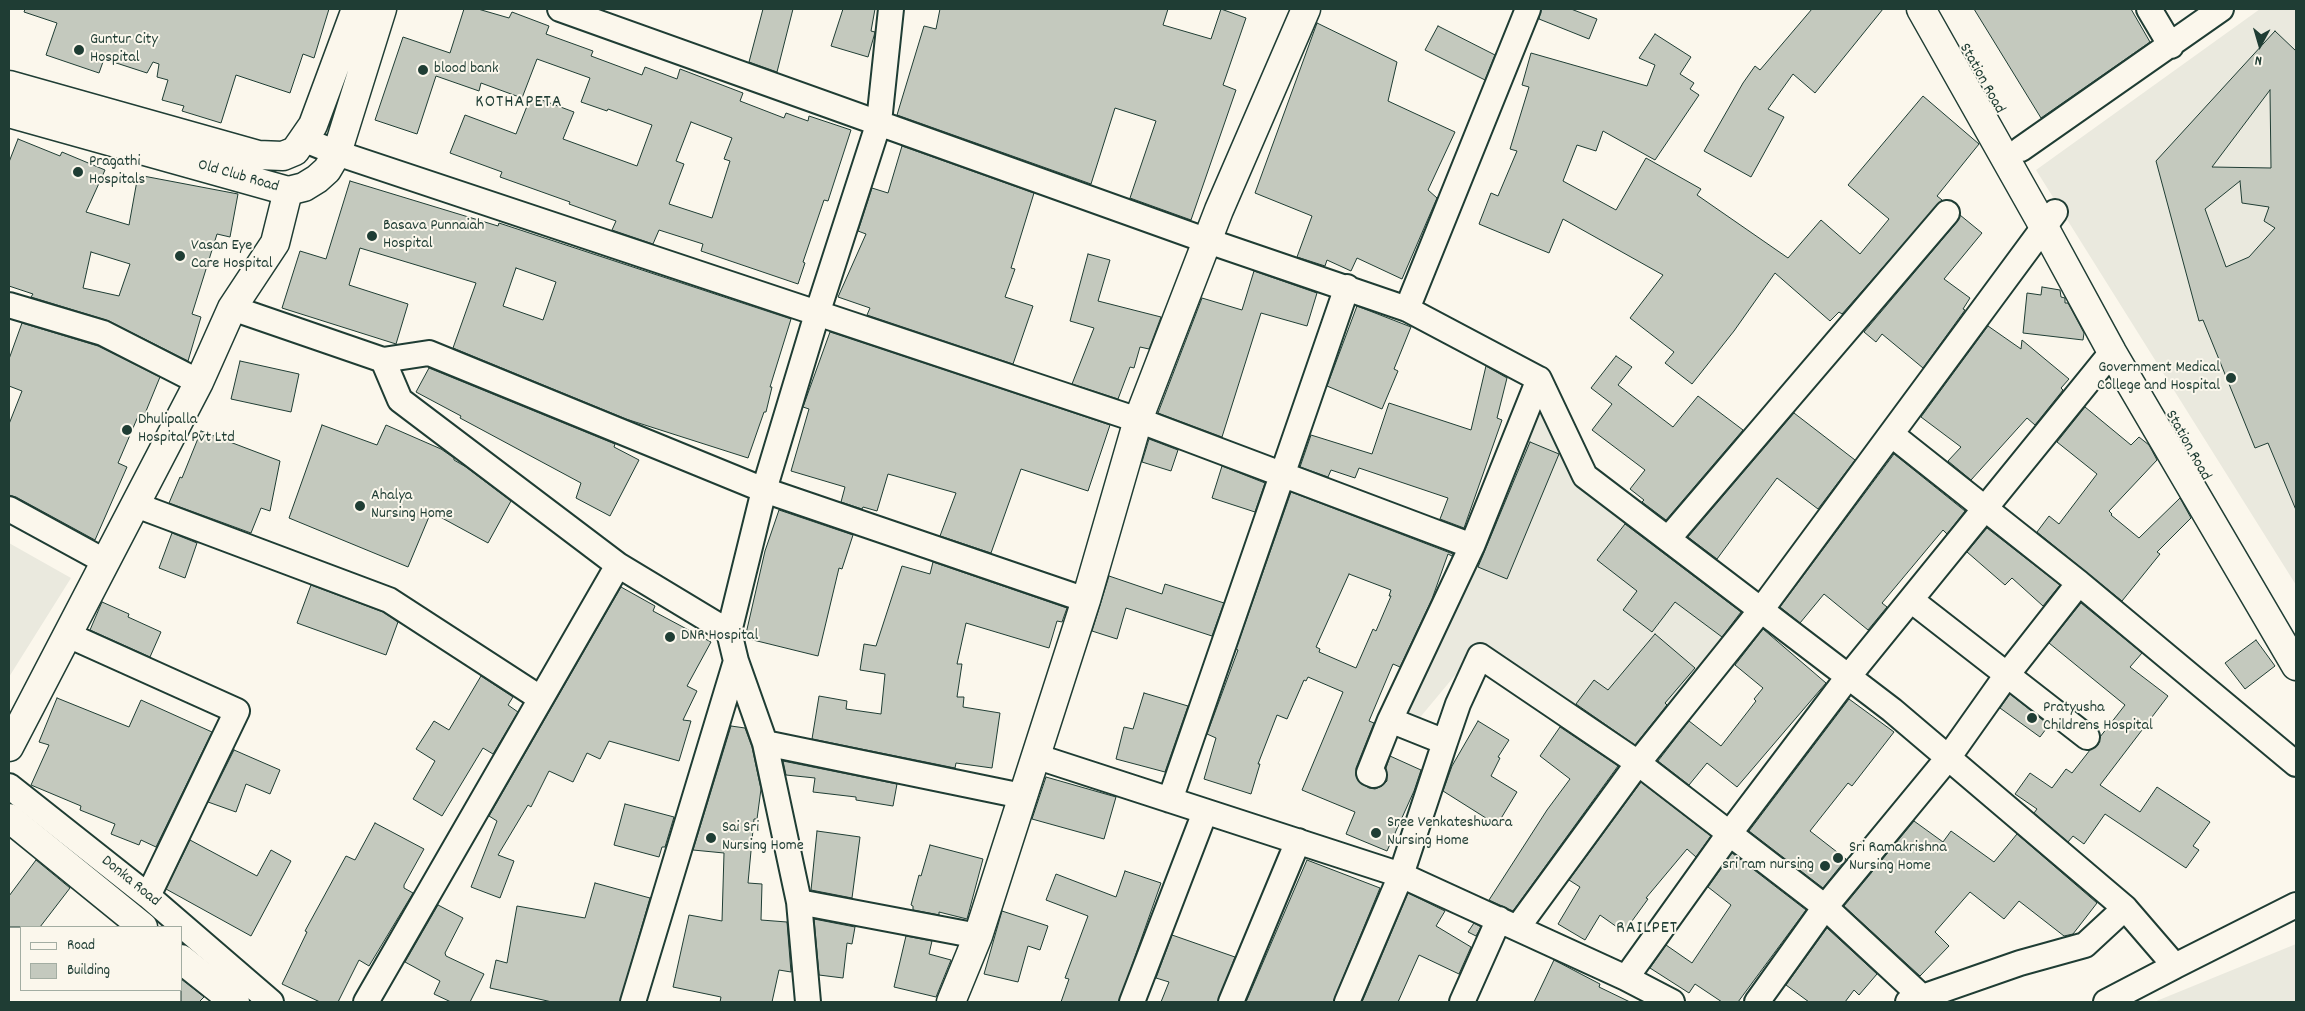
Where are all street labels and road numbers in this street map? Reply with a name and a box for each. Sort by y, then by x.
street label: Station Road [1954,41,2008,117]
street label: Old Club Road [195,156,281,198]
street label: Station Road [2160,408,2214,484]
street label: Donka Road [97,852,163,912]

